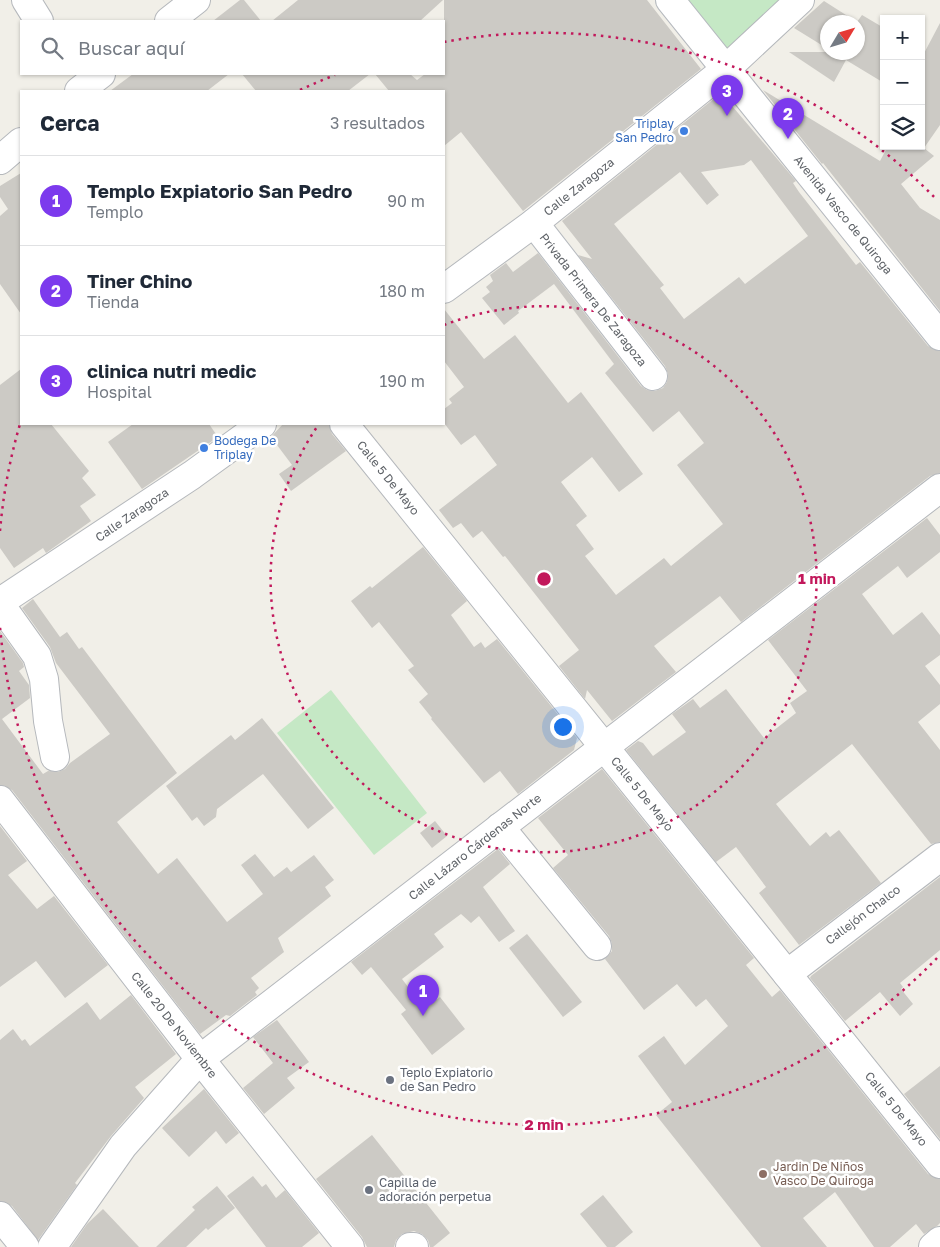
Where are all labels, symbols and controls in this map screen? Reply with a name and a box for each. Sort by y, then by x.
north arrow [820,15,865,60]
map controls [880,15,925,150]
button: + [880,15,925,60]
search box [20,20,445,75]
icon: search [38,34,66,62]
text: Buscar aquí [78,36,185,59]
button: − [880,60,925,105]
pin: 3 [711,75,743,116]
pin: 2 [772,98,804,139]
button: layers [880,105,925,150]
text: Cerca [40,110,99,136]
text: 3 resultados [330,113,425,133]
place label: Triplay San Pedro [615,116,674,145]
marker: Triplay San Pedro [678,125,690,137]
street label: Avenida Vasco de Quiroga [791,152,896,277]
street label: Calle Zaragoza [540,154,617,219]
text: Templo Expiatorio San Pedro [87,179,352,202]
text: 1 [52,191,60,211]
text: 90 m [387,191,425,211]
text: Templo [87,202,143,222]
street label: Privada Primera De Zaragoza [537,230,650,369]
text: Tiner Chino [87,269,193,292]
text: 2 [51,281,61,301]
text: 180 m [379,281,425,301]
text: Tienda [87,292,139,312]
text: clinica nutri medic [87,359,256,382]
text: 3 [51,371,61,391]
text: 190 m [379,371,425,391]
text: Hospital [87,382,152,402]
place label: Bodega De Triplay [214,433,276,462]
street label: Calle 5 De Mayo [354,437,423,518]
marker: Bodega De Triplay [198,442,210,454]
street label: Calle Zaragoza [92,485,171,545]
text: 1 min [798,569,836,587]
centre of rings [535,570,553,588]
your location [550,714,576,740]
street label: Calle 5 De Mayo [608,753,677,834]
street label: Calle Lázaro Cárdenas Norte [405,790,544,903]
street label: Callejón Chalco [822,882,903,948]
street label: Calle 20 De Noviembre [128,969,221,1081]
pin: 1 [407,975,439,1016]
place label: Teplo Expiatorio de San Pedro [400,1065,493,1094]
street label: Calle 5 De Mayo [862,1068,931,1149]
marker: Teplo Expiatorio de San Pedro [384,1074,396,1086]
text: 2 min [524,1115,564,1133]
place label: Jardin De Niños Vasco De Quiroga [773,1159,874,1188]
marker: Jardin De Niños Vasco De Quiroga [757,1168,769,1180]
place label: Capilla de adoración perpetua [379,1175,491,1204]
marker: Capilla de adoración perpetua [363,1184,375,1196]

